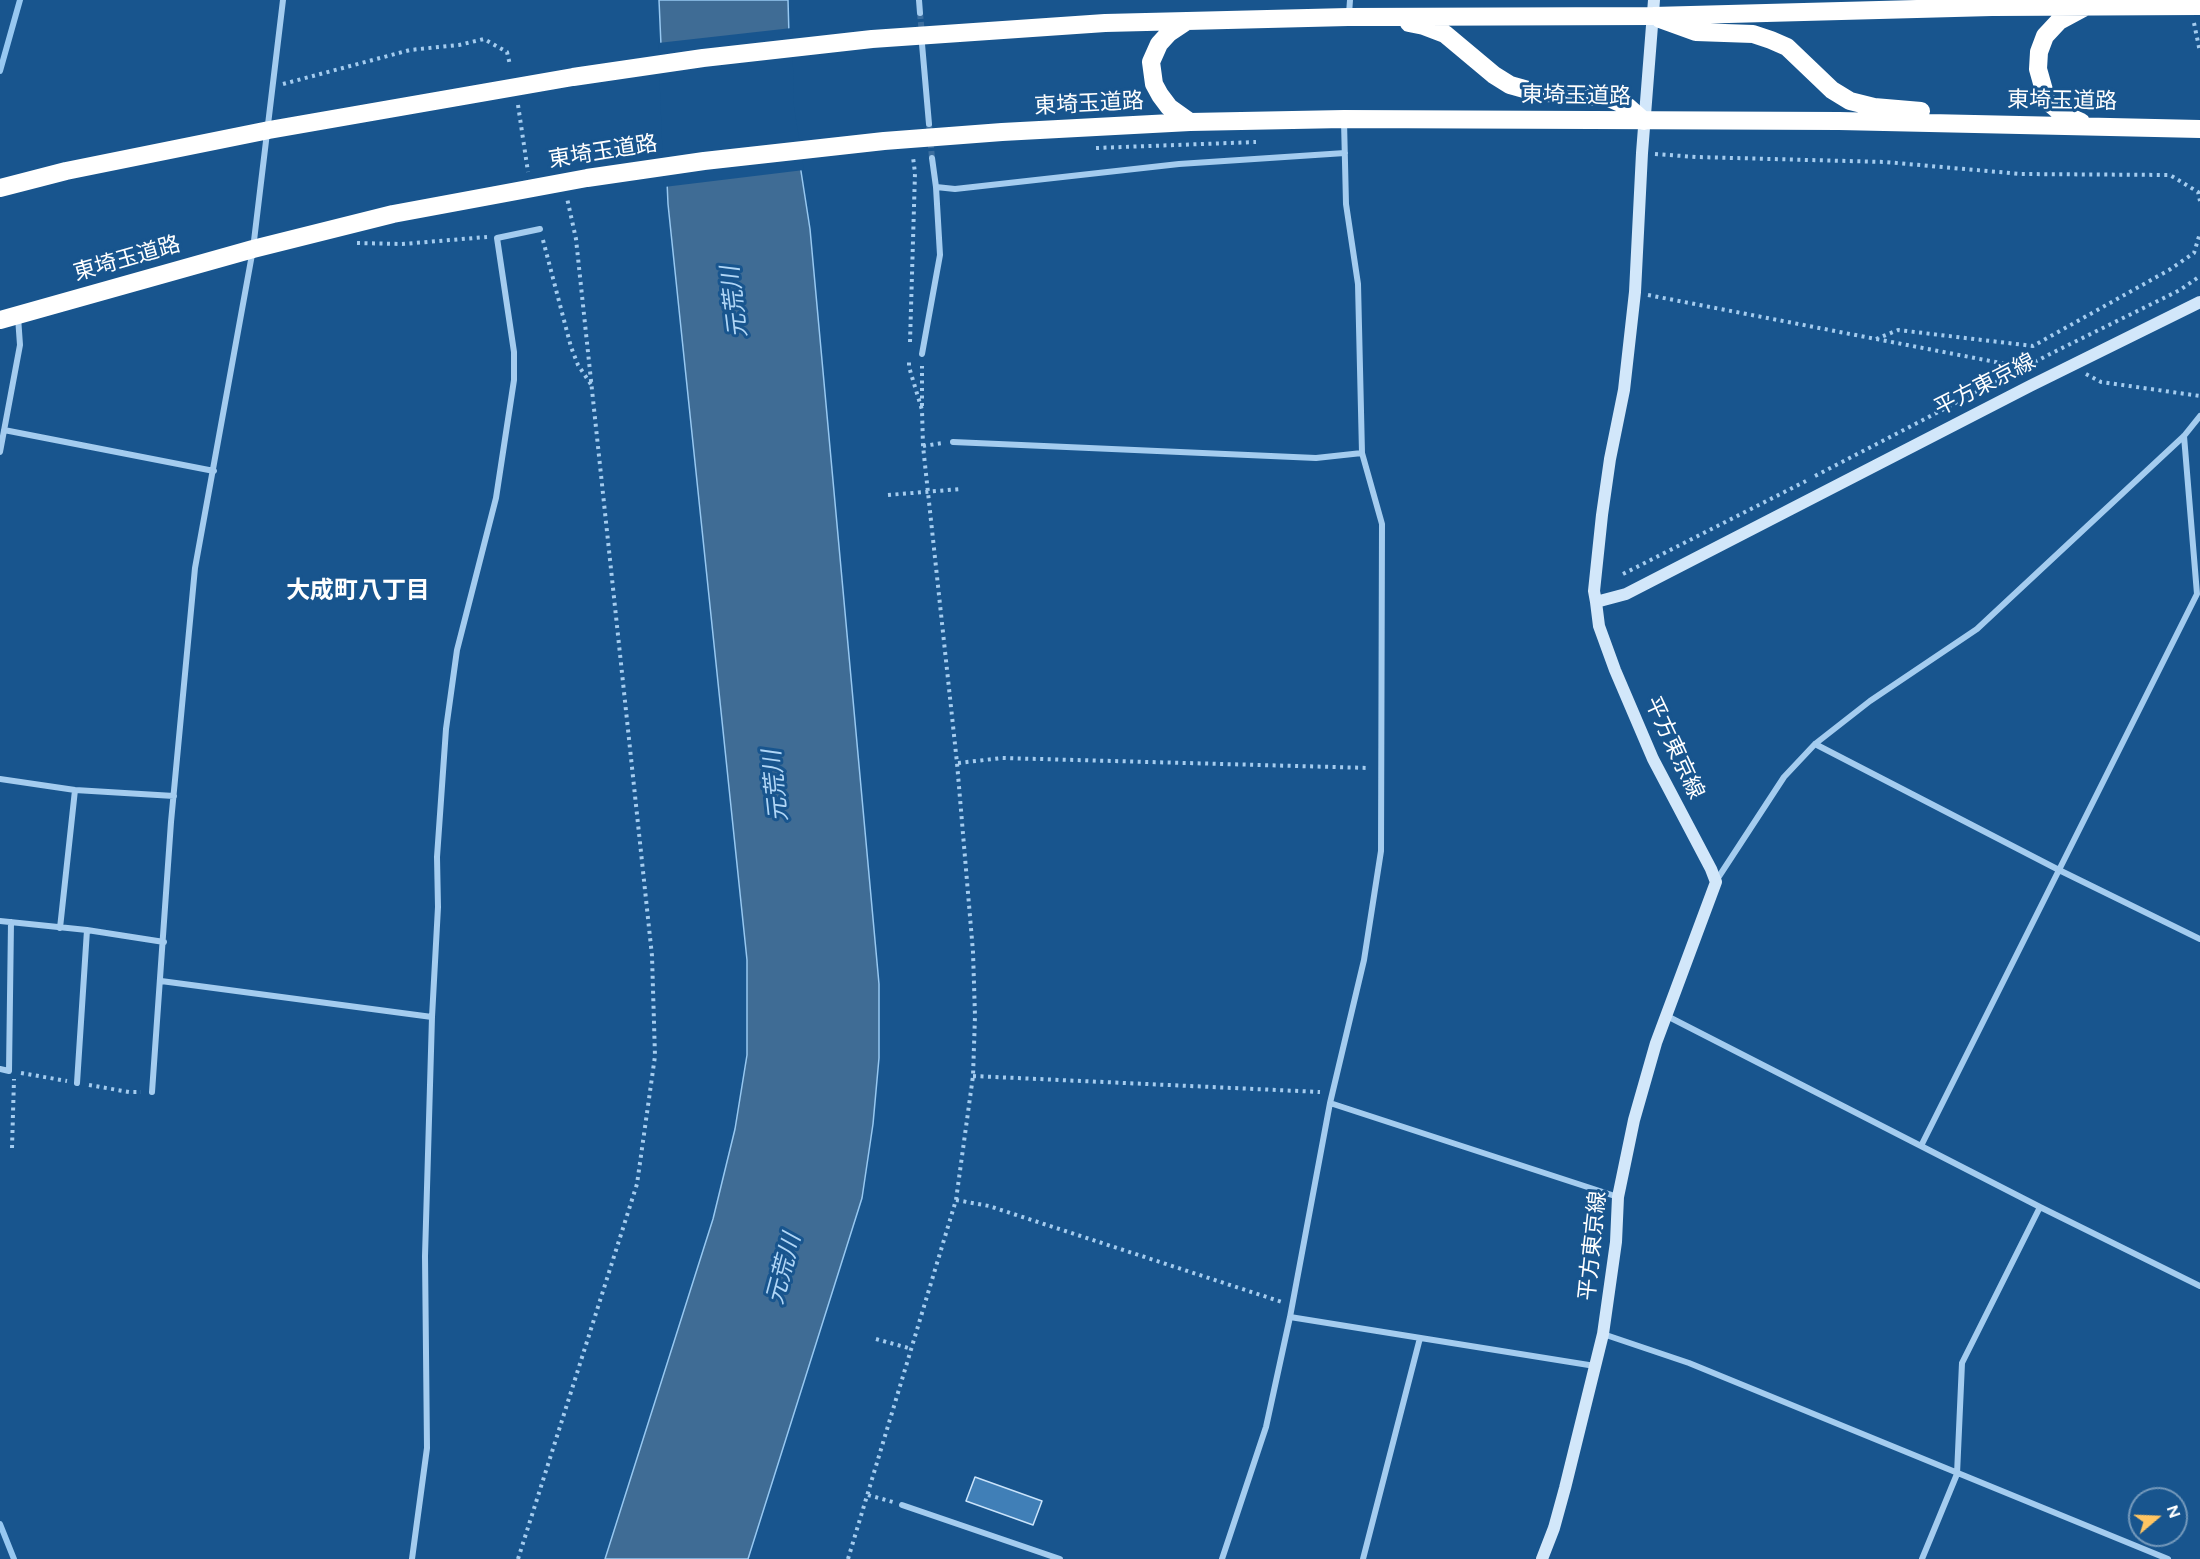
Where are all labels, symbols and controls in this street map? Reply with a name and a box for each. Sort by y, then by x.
street label: 東埼玉道路 [1521,82,1631,110]
street label: 東埼玉道路 [2007,87,2117,115]
street label: 東埼玉道路 [1033,88,1145,120]
street label: 東埼玉道路 [547,130,659,174]
street label: 東埼玉道路 [70,231,184,287]
water label: 元荒川 [716,265,754,339]
street label: 平方東京線 [1930,348,2040,422]
district label: 大成町八丁目 [286,577,430,605]
street label: 平方東京線 [1639,693,1709,803]
water label: 元荒川 [758,749,794,823]
street label: 平方東京線 [1574,1190,1612,1302]
water label: 元荒川 [761,1230,807,1308]
north arrow [2128,1487,2188,1547]
text: N [2163,1503,2185,1521]

